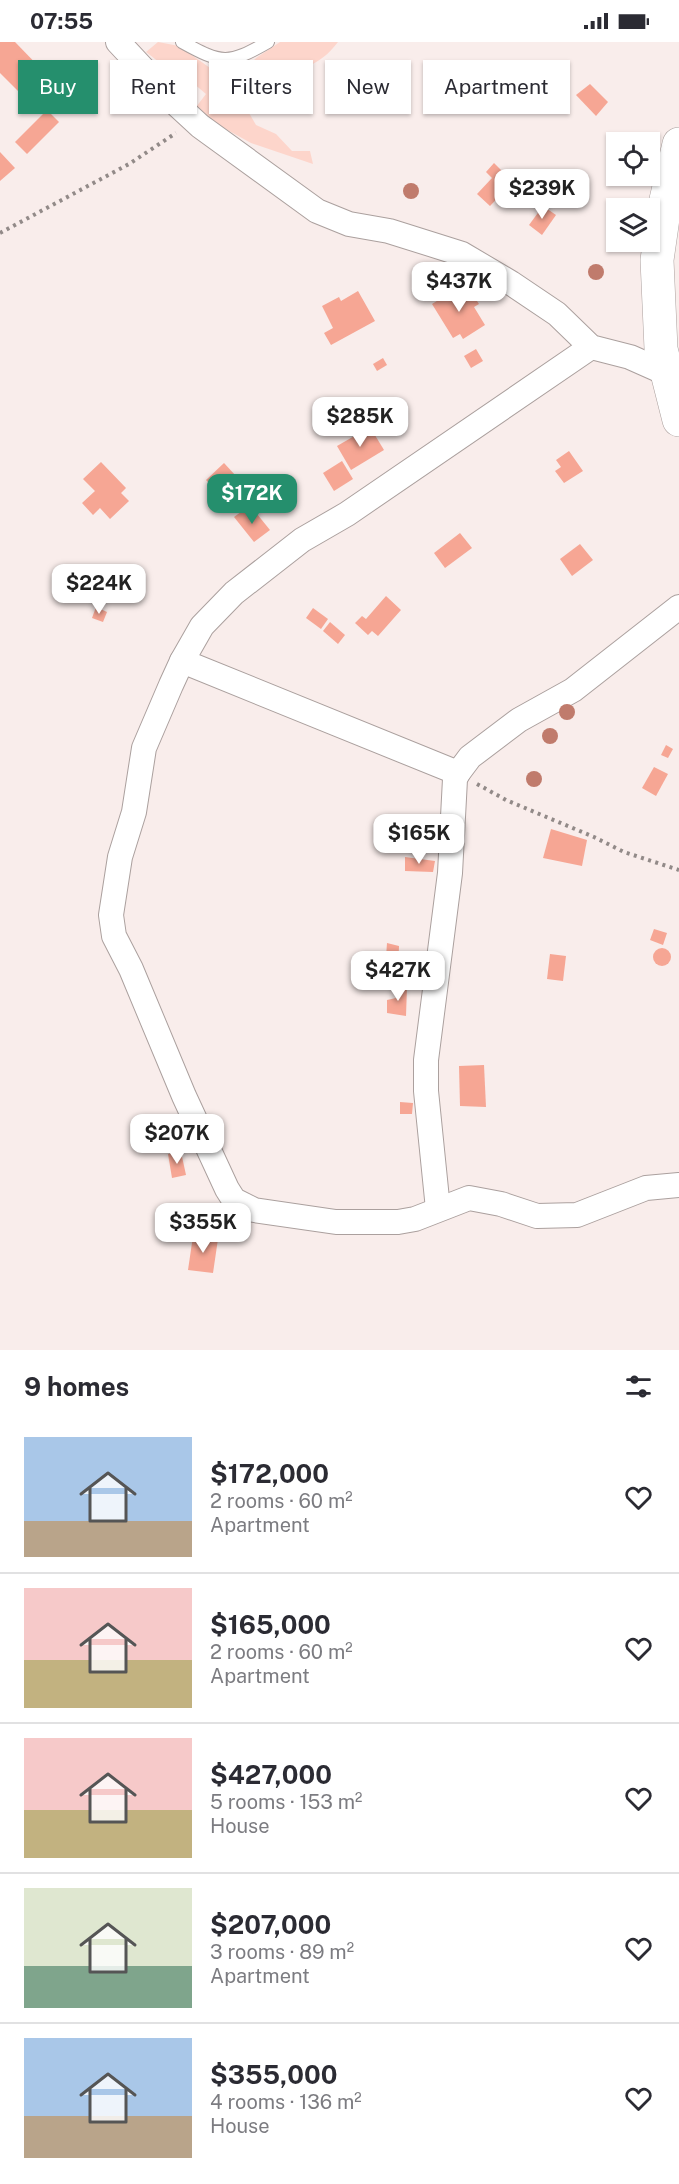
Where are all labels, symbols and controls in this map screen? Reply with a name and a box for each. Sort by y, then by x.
text: 07:55 [30,8,93,34]
chip: Buy [18,60,98,114]
chip: Rent [110,60,197,114]
chip: Filters [209,60,313,114]
chip: New [325,60,411,114]
chip: Apartment [423,60,570,114]
map controls [606,132,660,252]
button: locate [606,132,660,186]
pin: $239K [500,169,584,220]
text: $239K [508,176,576,200]
button: layers [606,198,660,252]
pin: $437K [417,262,501,313]
text: $437K [426,269,492,293]
pin: $285K [318,397,402,448]
text: $285K [326,404,394,428]
pin: $172K [210,474,294,525]
text: $172K [221,481,283,505]
pin: $224K [57,564,141,615]
text: $224K [66,571,132,595]
pin: $165K [377,814,461,865]
text: $165K [387,821,451,845]
pin: $427K [356,951,440,1002]
text: $427K [365,958,431,982]
pin: $207K [135,1114,219,1165]
text: $207K [144,1121,210,1145]
pin: $355K [161,1203,245,1254]
text: $355K [169,1210,237,1234]
icon: filters [622,1370,655,1403]
text: 9 homes [24,1371,129,1402]
text: $172,000 [210,1458,329,1489]
icon: home [72,1461,144,1533]
icon: heart [622,1481,655,1514]
text: 2 rooms · 60 m² [210,1489,353,1513]
text: Apartment [210,1513,310,1537]
text: $165,000 [210,1609,331,1640]
icon: home [72,1612,144,1684]
icon: heart [622,1632,655,1665]
text: 2 rooms · 60 m² [210,1640,353,1664]
text: Apartment [210,1664,310,1688]
text: $427,000 [210,1759,332,1790]
icon: home [72,1762,144,1834]
icon: heart [622,1782,655,1815]
text: 5 rooms · 153 m² [210,1790,362,1814]
text: House [210,1814,270,1838]
text: $207,000 [210,1909,331,1940]
icon: home [72,1912,144,1984]
icon: heart [622,1932,655,1965]
text: 3 rooms · 89 m² [210,1940,354,1964]
text: Apartment [210,1964,310,1988]
text: $355,000 [210,2059,337,2090]
icon: home [72,2062,144,2134]
icon: heart [622,2082,655,2115]
text: 4 rooms · 136 m² [210,2090,362,2114]
text: House [210,2114,270,2138]

